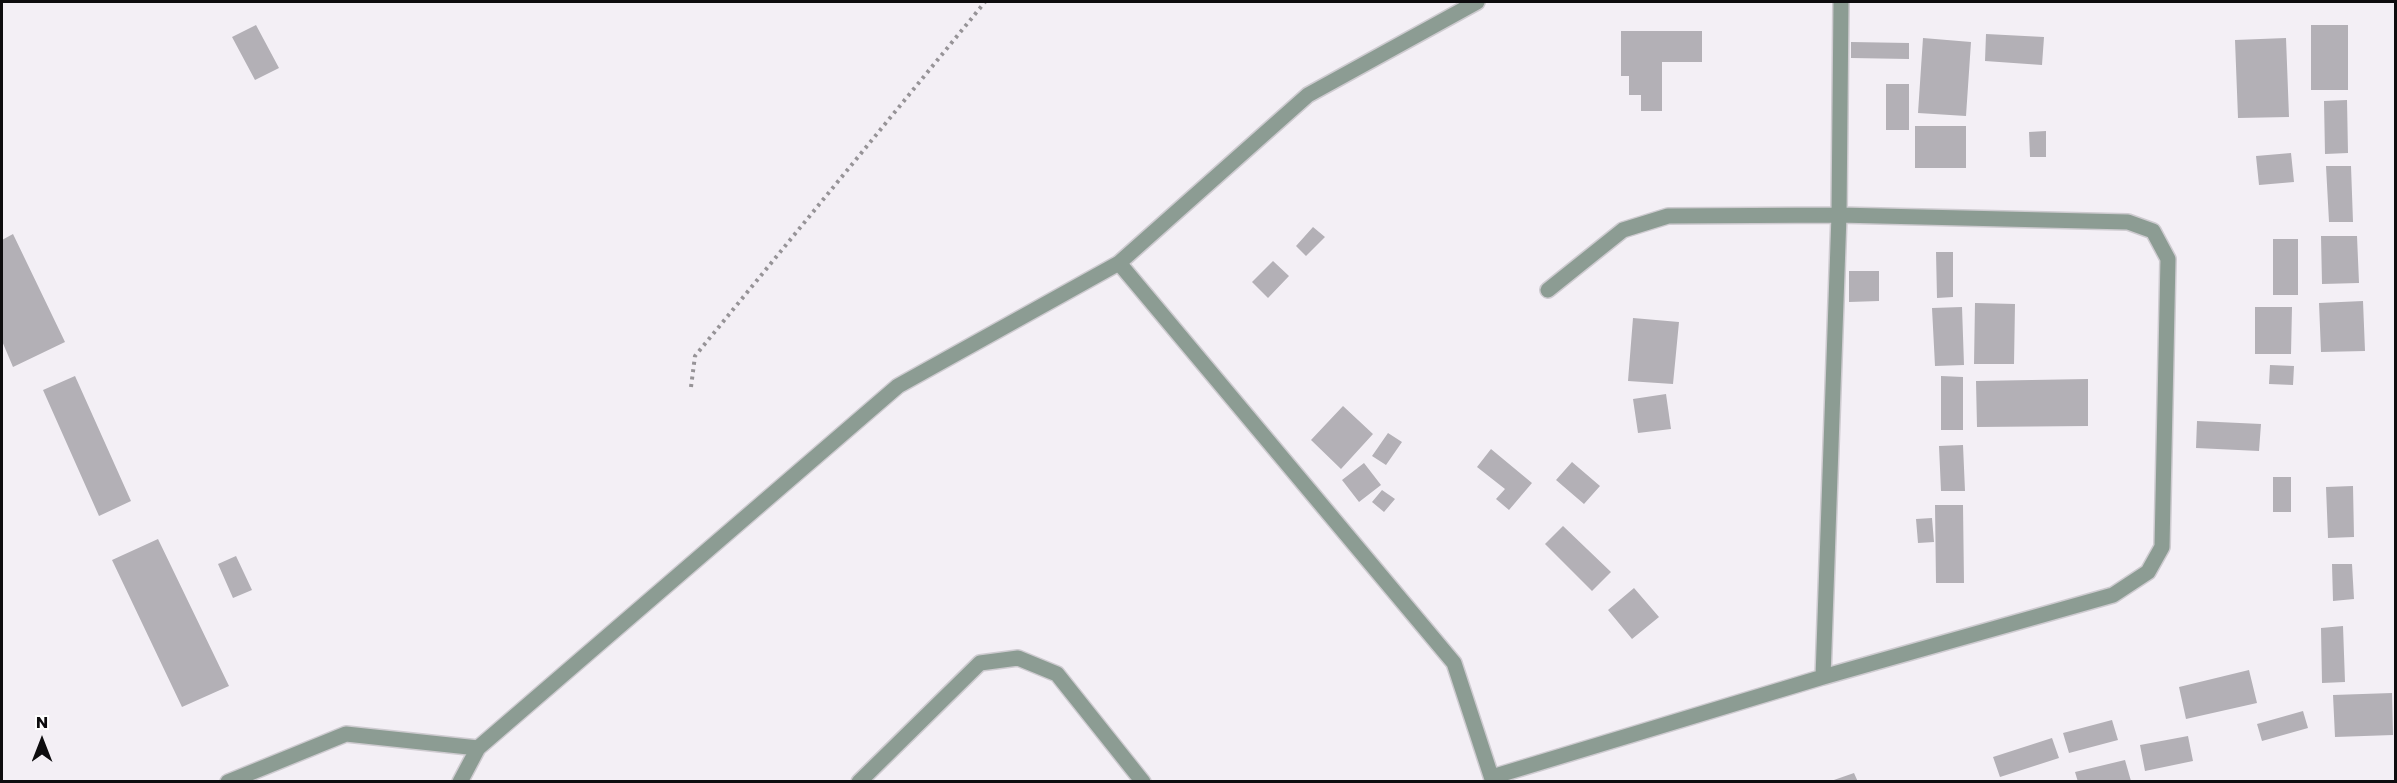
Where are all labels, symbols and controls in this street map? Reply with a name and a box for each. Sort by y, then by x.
north arrow [12,711,72,771]
text: N [36,711,48,734]

